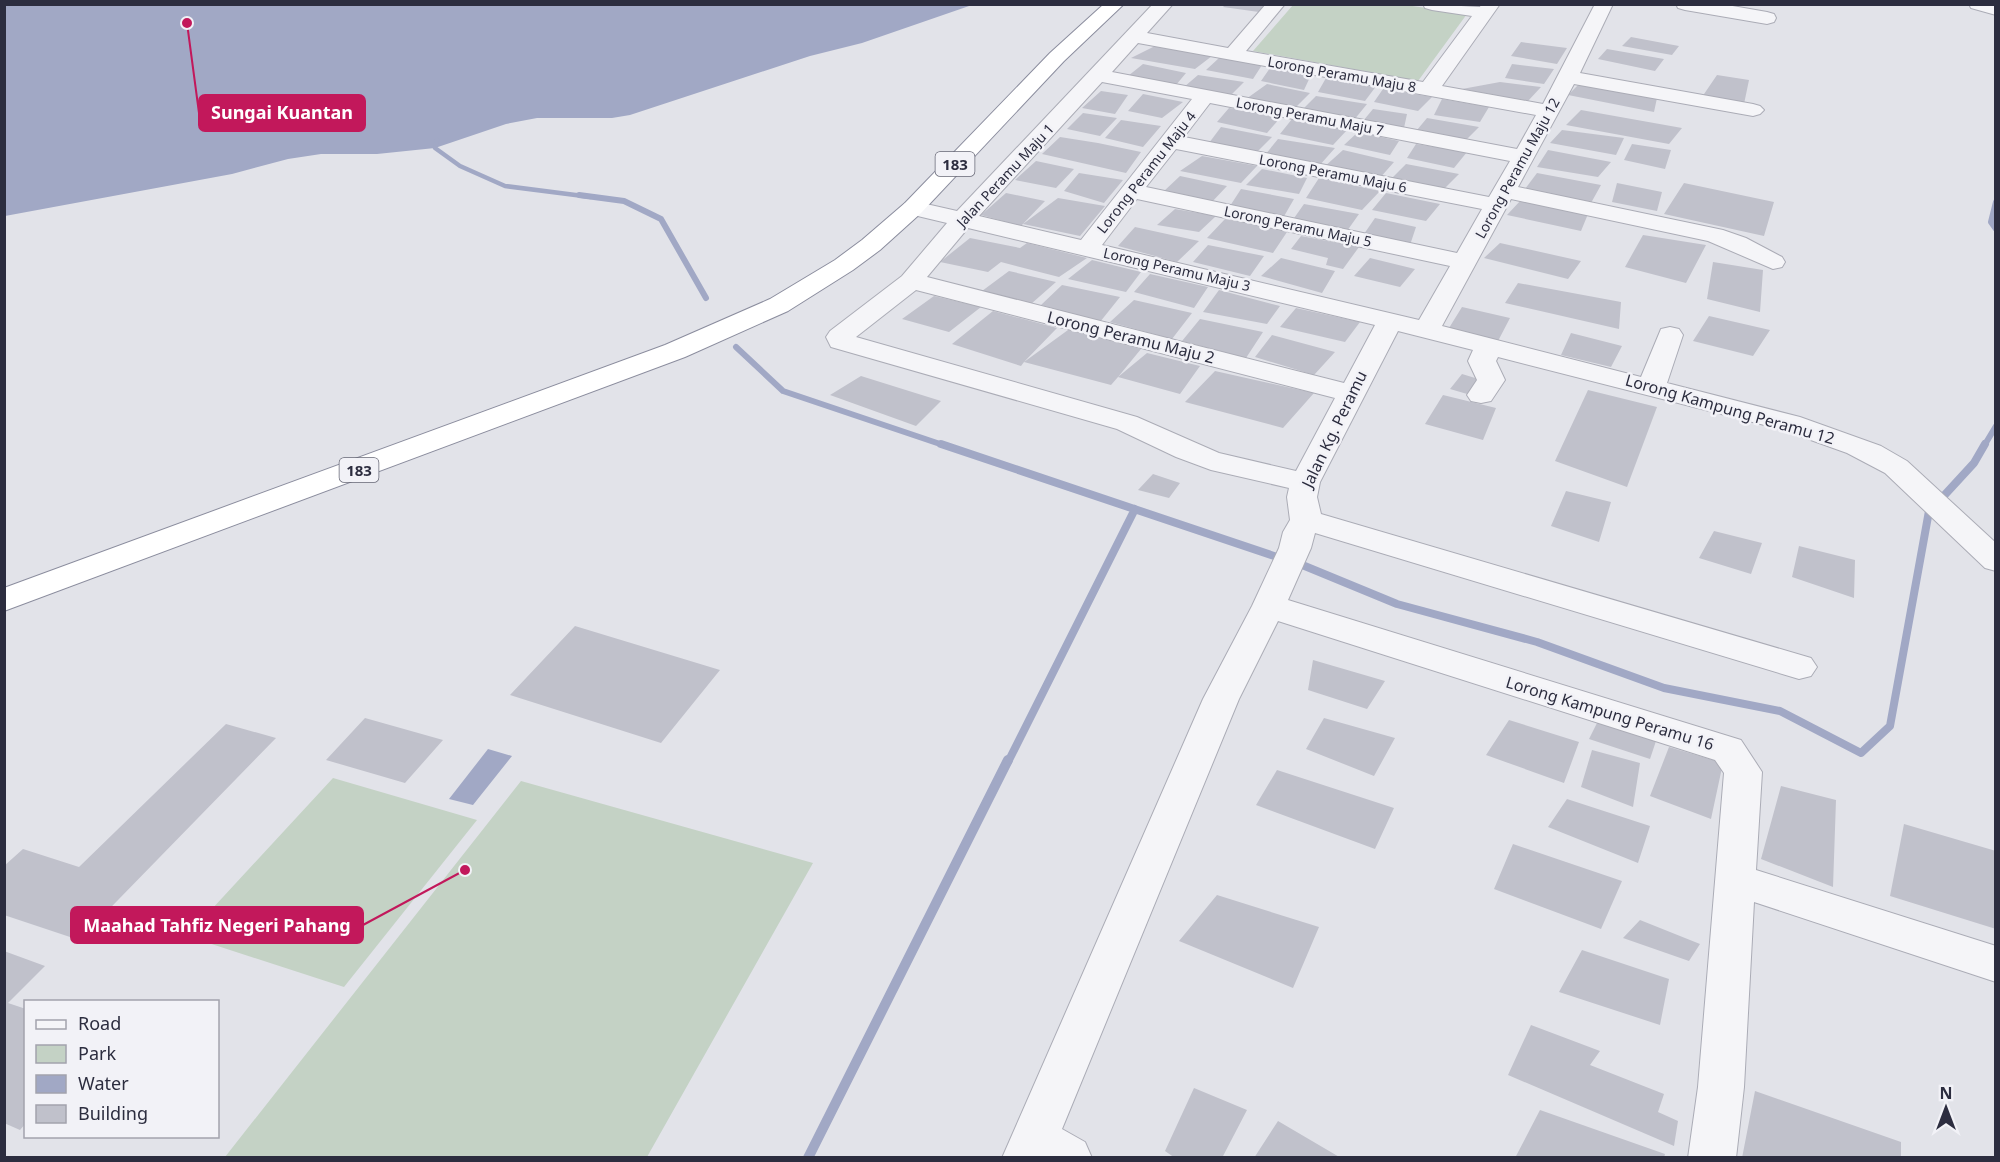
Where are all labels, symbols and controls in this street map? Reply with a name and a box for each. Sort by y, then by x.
street label: Lorong Peramu Maju 8 [1266,52,1418,96]
street label: Lorong Peramu Maju 7 [1234,92,1386,140]
street label: Lorong Peramu Maju 12 [1470,94,1564,242]
callout: Sungai Kuantan [199,95,365,131]
text: Sungai Kuantan [211,100,353,124]
street label: Lorong Peramu Maju 4 [1092,107,1200,237]
street label: Jalan Peramu Maju 1 [951,119,1058,232]
street label: Lorong Peramu Maju 6 [1257,149,1409,197]
road number: 183 [936,152,974,176]
street label: Lorong Peramu Maju 5 [1223,201,1373,251]
street label: Lorong Peramu Maju 3 [1102,243,1252,295]
street label: Lorong Peramu Maju 2 [1045,306,1217,368]
street label: Jalan Kg. Peramu [1295,367,1372,493]
street label: Lorong Kampung Peramu 12 [1623,369,1837,449]
road number: 183 [340,458,378,482]
street label: Lorong Kampung Peramu 16 [1503,671,1717,755]
callout: Maahad Tahfiz Negeri Pahang [71,907,363,943]
text: Maahad Tahfiz Negeri Pahang [83,913,351,937]
legend [24,1000,219,1138]
text: Road [78,1011,121,1035]
text: Park [78,1041,116,1065]
text: Water [78,1071,129,1095]
north arrow [1916,1078,1976,1138]
text: N [1939,1082,1953,1104]
text: Building [78,1101,148,1125]

